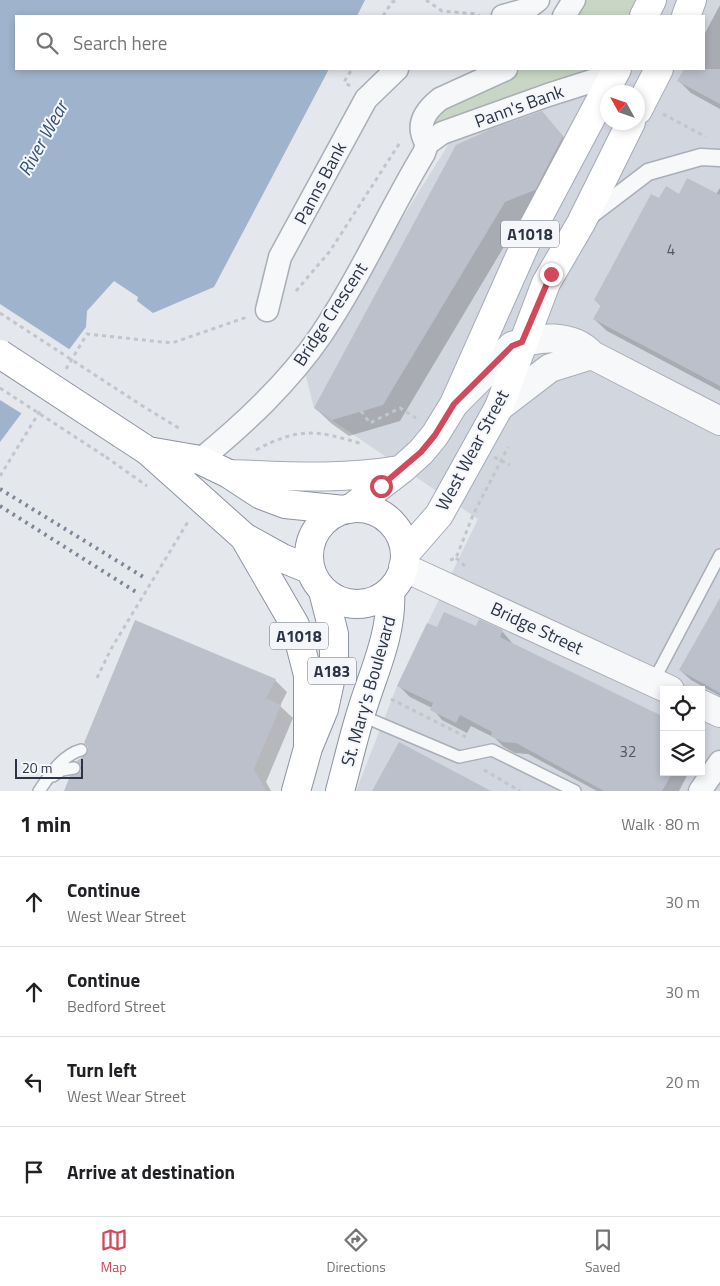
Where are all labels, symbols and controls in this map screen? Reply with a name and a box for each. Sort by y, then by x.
search box [15,15,705,70]
text: Search here [73,28,167,57]
icon: search [33,29,61,57]
street label: Pann's Bank [471,77,568,135]
north arrow [600,85,645,130]
water label: River Wear [10,94,75,181]
street label: Panns Bank [287,137,353,229]
road number: A1018 [501,220,559,248]
house number: 4 [667,238,675,261]
street label: Bridge Crescent [286,256,374,371]
route end [540,263,563,286]
street label: West Wear Street [429,384,516,515]
route start [370,475,393,498]
street label: Bridge Street [486,595,588,662]
street label: St. Mary's Boulevard [334,613,402,769]
road number: A1018 [270,622,328,650]
road number: A183 [308,658,356,684]
map controls [660,686,705,776]
button: locate [660,686,705,731]
button: layers [660,731,705,776]
house number: 32 [620,740,636,763]
scale bar [15,756,82,779]
text: 20 m [22,757,52,778]
text: 1 min [20,808,71,840]
text: Walk · 80 m [621,812,700,836]
text: Continue [67,875,140,904]
icon: ahead [20,888,48,916]
text: 30 m [665,890,700,914]
text: West Wear Street [67,904,186,928]
text: Continue [67,965,140,994]
icon: ahead [20,978,48,1006]
text: 30 m [665,980,700,1004]
text: Bedford Street [67,994,166,1018]
text: Turn left [67,1055,137,1084]
icon: left [20,1068,48,1096]
text: 20 m [665,1070,700,1094]
text: West Wear Street [67,1084,186,1108]
text: Arrive at destination [67,1157,235,1186]
icon: arrive [20,1158,48,1186]
tab: Map [100,1226,128,1277]
tab: Directions [327,1226,386,1277]
tab: Saved [585,1226,621,1277]

